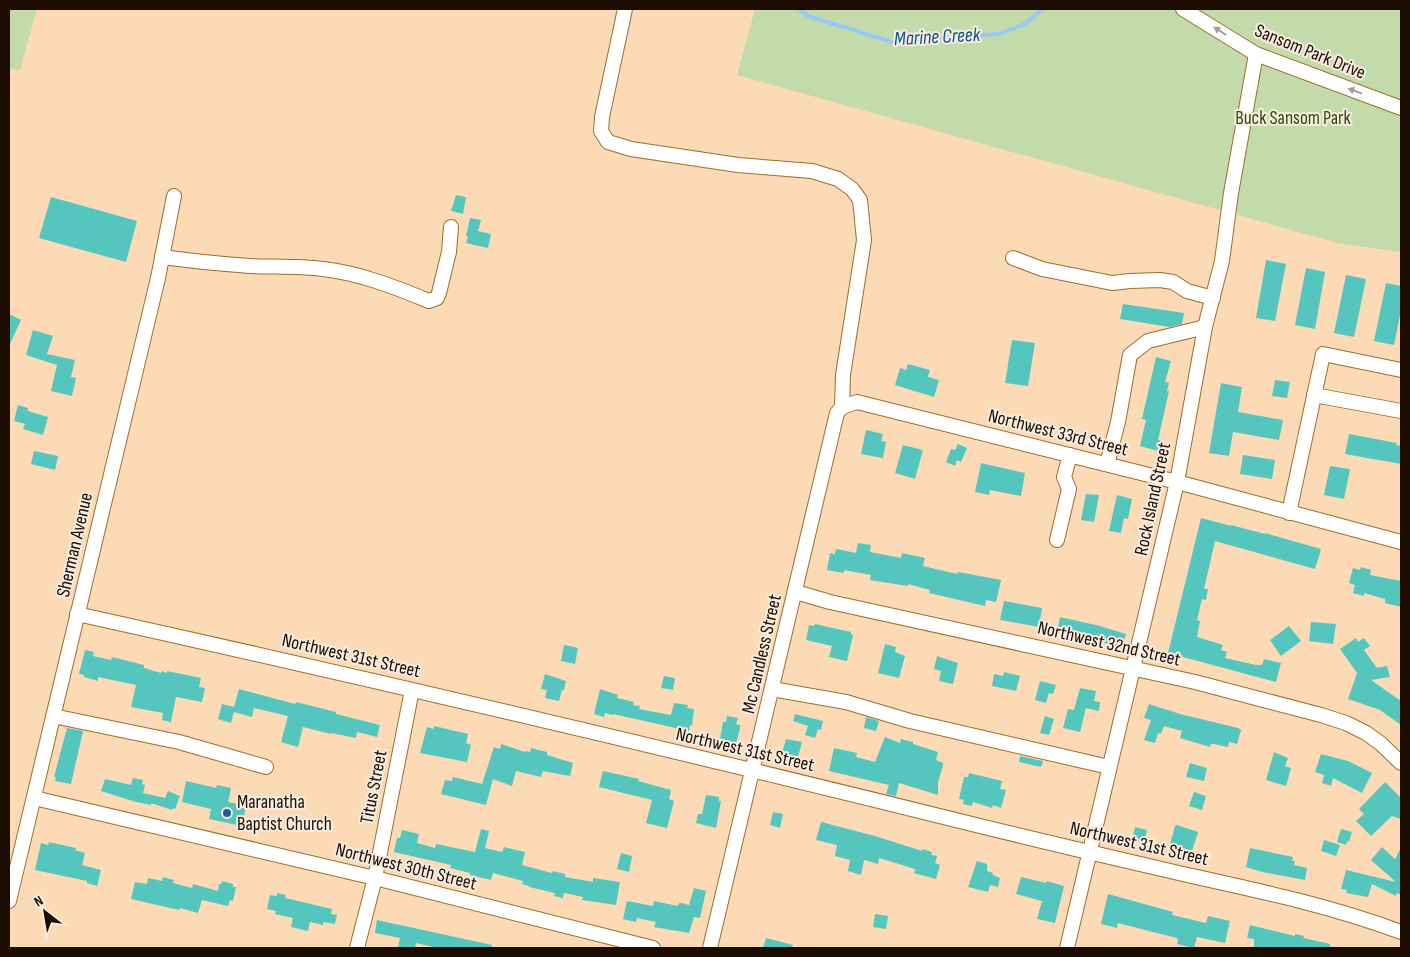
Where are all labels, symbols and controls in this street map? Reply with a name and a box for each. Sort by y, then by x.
street label: Sansom Park Drive [1251,19,1369,85]
water label: Marine Creek [893,23,981,51]
one-way arrow [1213,27,1226,36]
one-way arrow [1348,87,1363,94]
park label: Buck Sansom Park [1235,107,1352,130]
street label: Northwest 33rd Street [986,405,1130,462]
street label: Rock Island Street [1130,440,1176,558]
street label: Sherman Avenue [52,491,98,599]
street label: Mc Candless Street [737,592,787,716]
street label: Northwest 32nd Street [1035,616,1183,672]
street label: Northwest 31st Street [280,629,423,683]
street label: Northwest 31st Street [674,723,817,777]
street label: Titus Street [356,748,392,826]
place label: Maranatha Baptist Church [237,791,332,836]
marker: Maranatha Baptist Church [221,807,233,819]
street label: Northwest 31st Street [1068,817,1211,871]
street label: Northwest 30th Street [333,838,479,896]
north arrow [20,887,70,937]
text: N [31,892,46,910]

